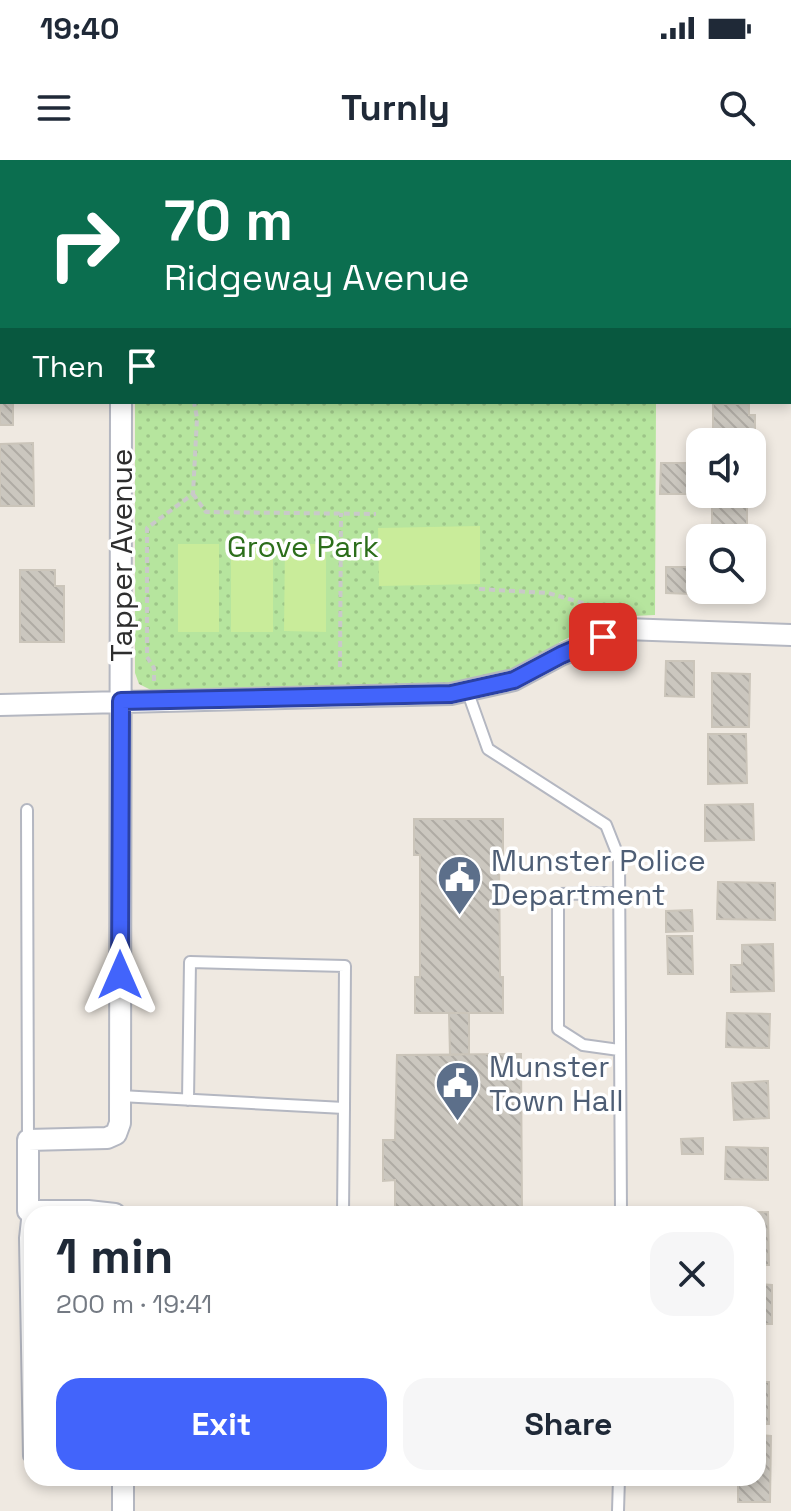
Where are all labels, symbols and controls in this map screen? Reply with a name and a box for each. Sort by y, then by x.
text: 19:40 [40,9,120,48]
text: Turnly [341,85,450,131]
icon: menu [32,86,76,130]
icon: search [715,86,759,130]
text: 70 m [164,185,293,256]
icon: right [32,192,136,296]
text: Ridgeway Avenue [164,255,470,301]
icon: arrive [120,344,164,388]
text: Then [32,347,104,386]
map controls [686,428,766,604]
button: sound [686,428,766,508]
street label: Tapper Avenue [102,448,141,662]
button: search [686,524,766,604]
park label: Grove Park [227,527,379,566]
pin [569,603,637,671]
icon: arrive [581,615,625,659]
place label: Munster Police Department [491,841,706,914]
public building icon: Munster Police Department [436,853,484,916]
position arrow [78,933,162,1017]
place label: Munster Town Hall [489,1047,624,1120]
public building icon: Munster Town Hall [434,1059,482,1122]
text: 1 min [56,1226,173,1287]
button: close [650,1232,734,1316]
text: 200 m · 19:41 [56,1287,212,1321]
button: Exit [56,1378,387,1470]
button: Share [403,1378,734,1470]

